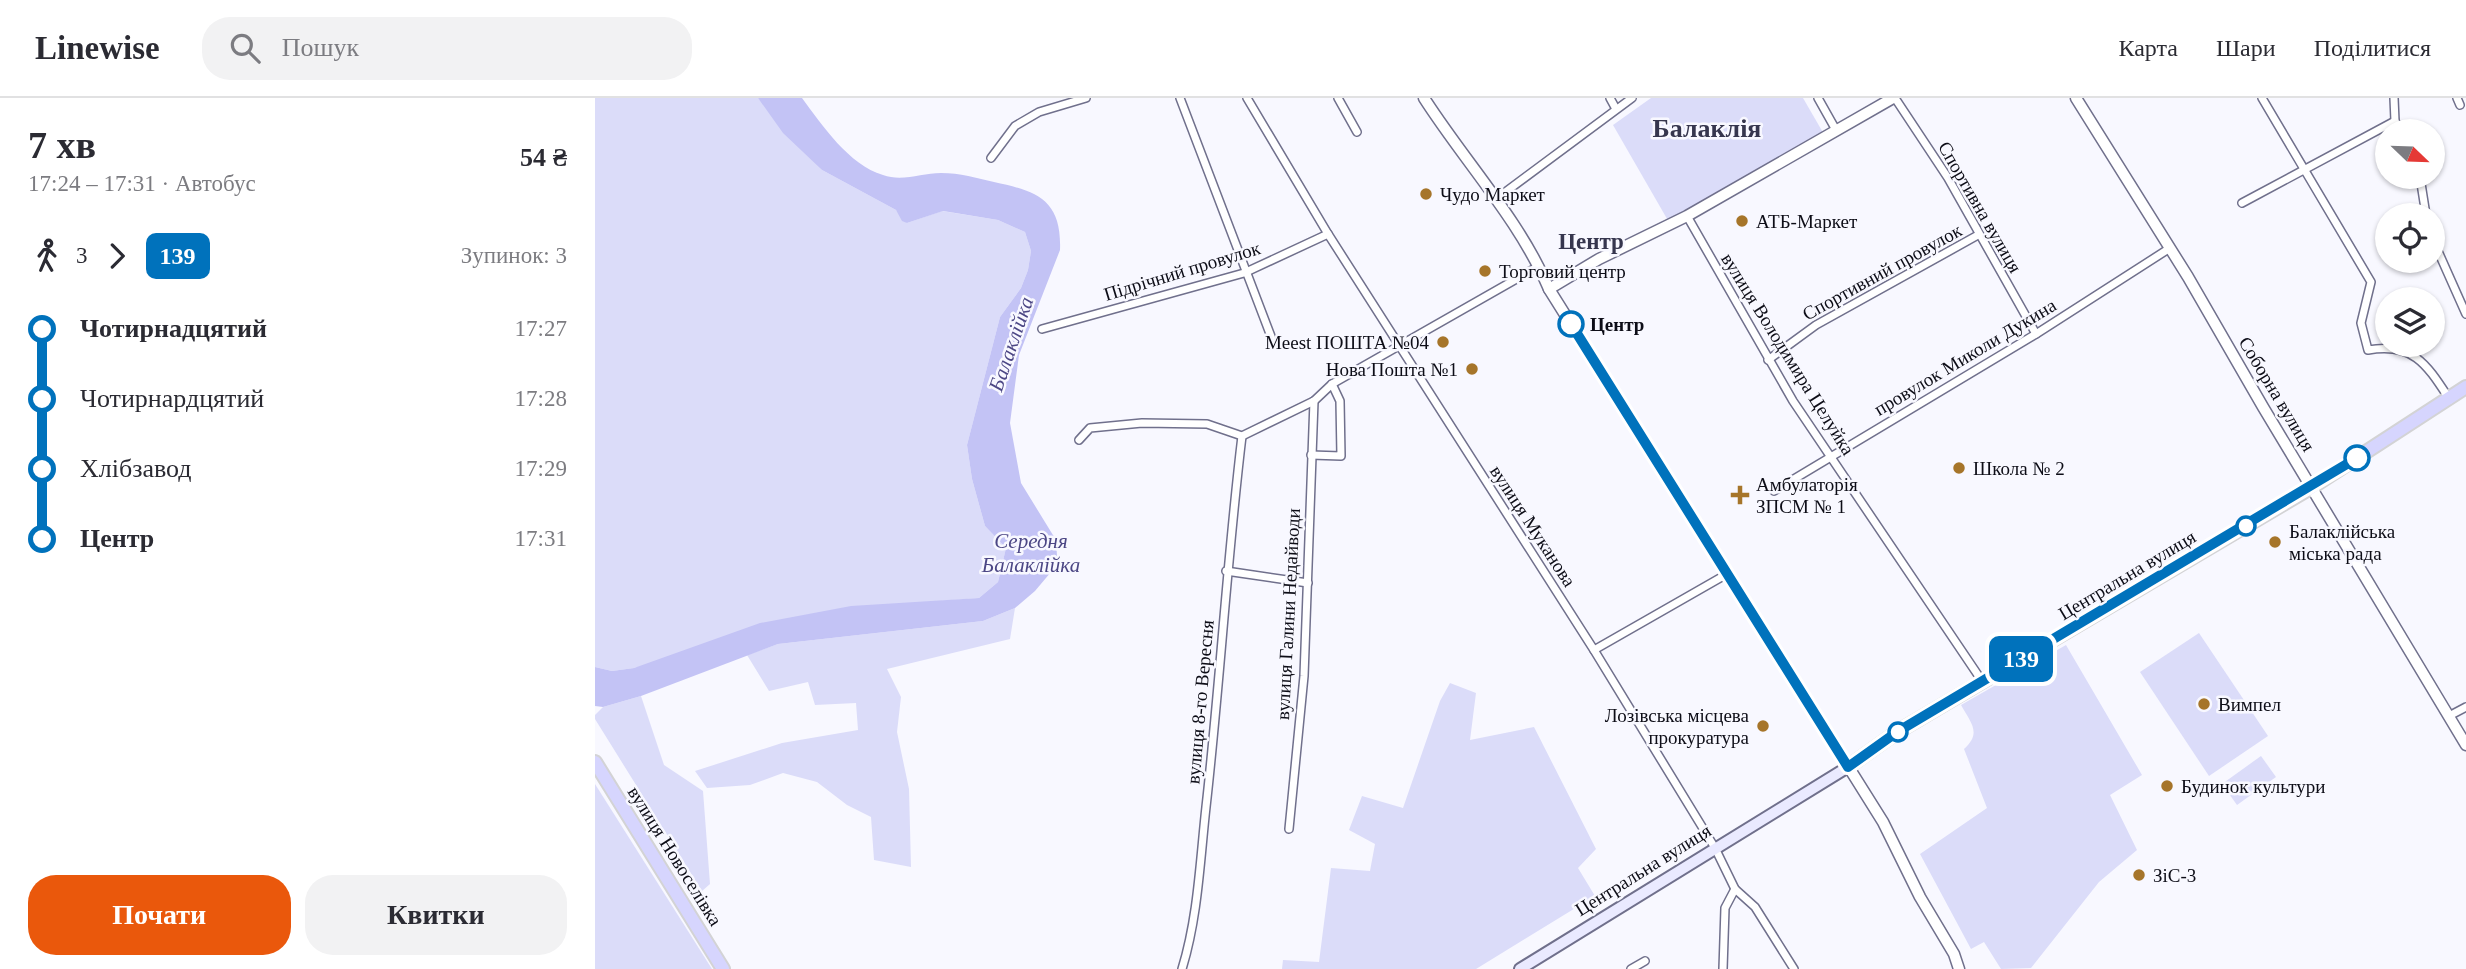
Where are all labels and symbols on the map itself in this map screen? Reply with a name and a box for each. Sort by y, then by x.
district label: Балаклія [1653,114,1761,143]
north arrow [2375,119,2445,189]
street label: Спортивна вулиця [1934,138,2026,277]
place label: Чудо Маркет [1440,184,1546,205]
marker: Чудо Маркет [1418,186,1434,202]
place label: АТБ-Маркет [1756,211,1858,232]
marker: АТБ-Маркет [1734,213,1750,229]
street label: Спортивний провулок [1799,219,1966,324]
district label: Центр [1558,229,1624,254]
street label: Підрічний провулок [1101,237,1264,305]
street label: вулиця Володимира Целуйка [1717,249,1859,459]
place label: Торговий центр [1499,261,1626,282]
marker: Торговий центр [1477,263,1493,279]
water label: Балаклійка [983,294,1038,395]
street label: провулок Миколи Дукина [1870,294,2060,420]
marker: Центр [1558,311,1584,337]
place label: Центр [1590,314,1644,335]
place label: Meest ПОШТА №04 [1265,332,1429,353]
street label: Соборна вулиця [2235,333,2320,455]
marker: Meest ПОШТА №04 [1435,334,1451,350]
place label: Нова Пошта №1 [1326,359,1458,380]
marker: Нова Пошта №1 [1464,361,1480,377]
unlabelled marker [2344,445,2370,471]
place label: Школа № 2 [1973,458,2065,479]
marker: Школа № 2 [1951,460,1967,476]
street label: вулиця Муканова [1486,461,1580,591]
place label: Амбулаторія ЗПСМ № 1 [1756,474,1858,517]
marker: Амбулаторія ЗПСМ № 1 [1730,485,1750,505]
street label: вулиця Галини Недайводи [1272,508,1304,720]
unlabelled marker [2236,516,2256,536]
place label: Балаклійська міська рада [2289,521,2396,564]
street label: Центральна вулиця [2055,526,2199,624]
water label: Середня Балаклійка [981,529,1080,577]
marker: Балаклійська міська рада [2267,534,2283,550]
street label: вулиця 8-го Вересня [1182,619,1218,785]
line badge: 139 [1981,636,2061,682]
place label: Вимпел [2218,694,2281,715]
marker: Вимпел [2196,696,2212,712]
place label: Лозівська місцева прокуратура [1605,705,1750,748]
marker: Лозівська місцева прокуратура [1755,718,1771,734]
unlabelled marker [1888,722,1908,742]
place label: Будинок культури [2181,776,2326,797]
marker: Будинок культури [2159,778,2175,794]
street label: вулиця Новоселівка [624,782,727,930]
street label: Центральна вулиця [1571,820,1715,920]
place label: ЗіС-3 [2153,865,2196,886]
marker: ЗіС-3 [2131,867,2147,883]

